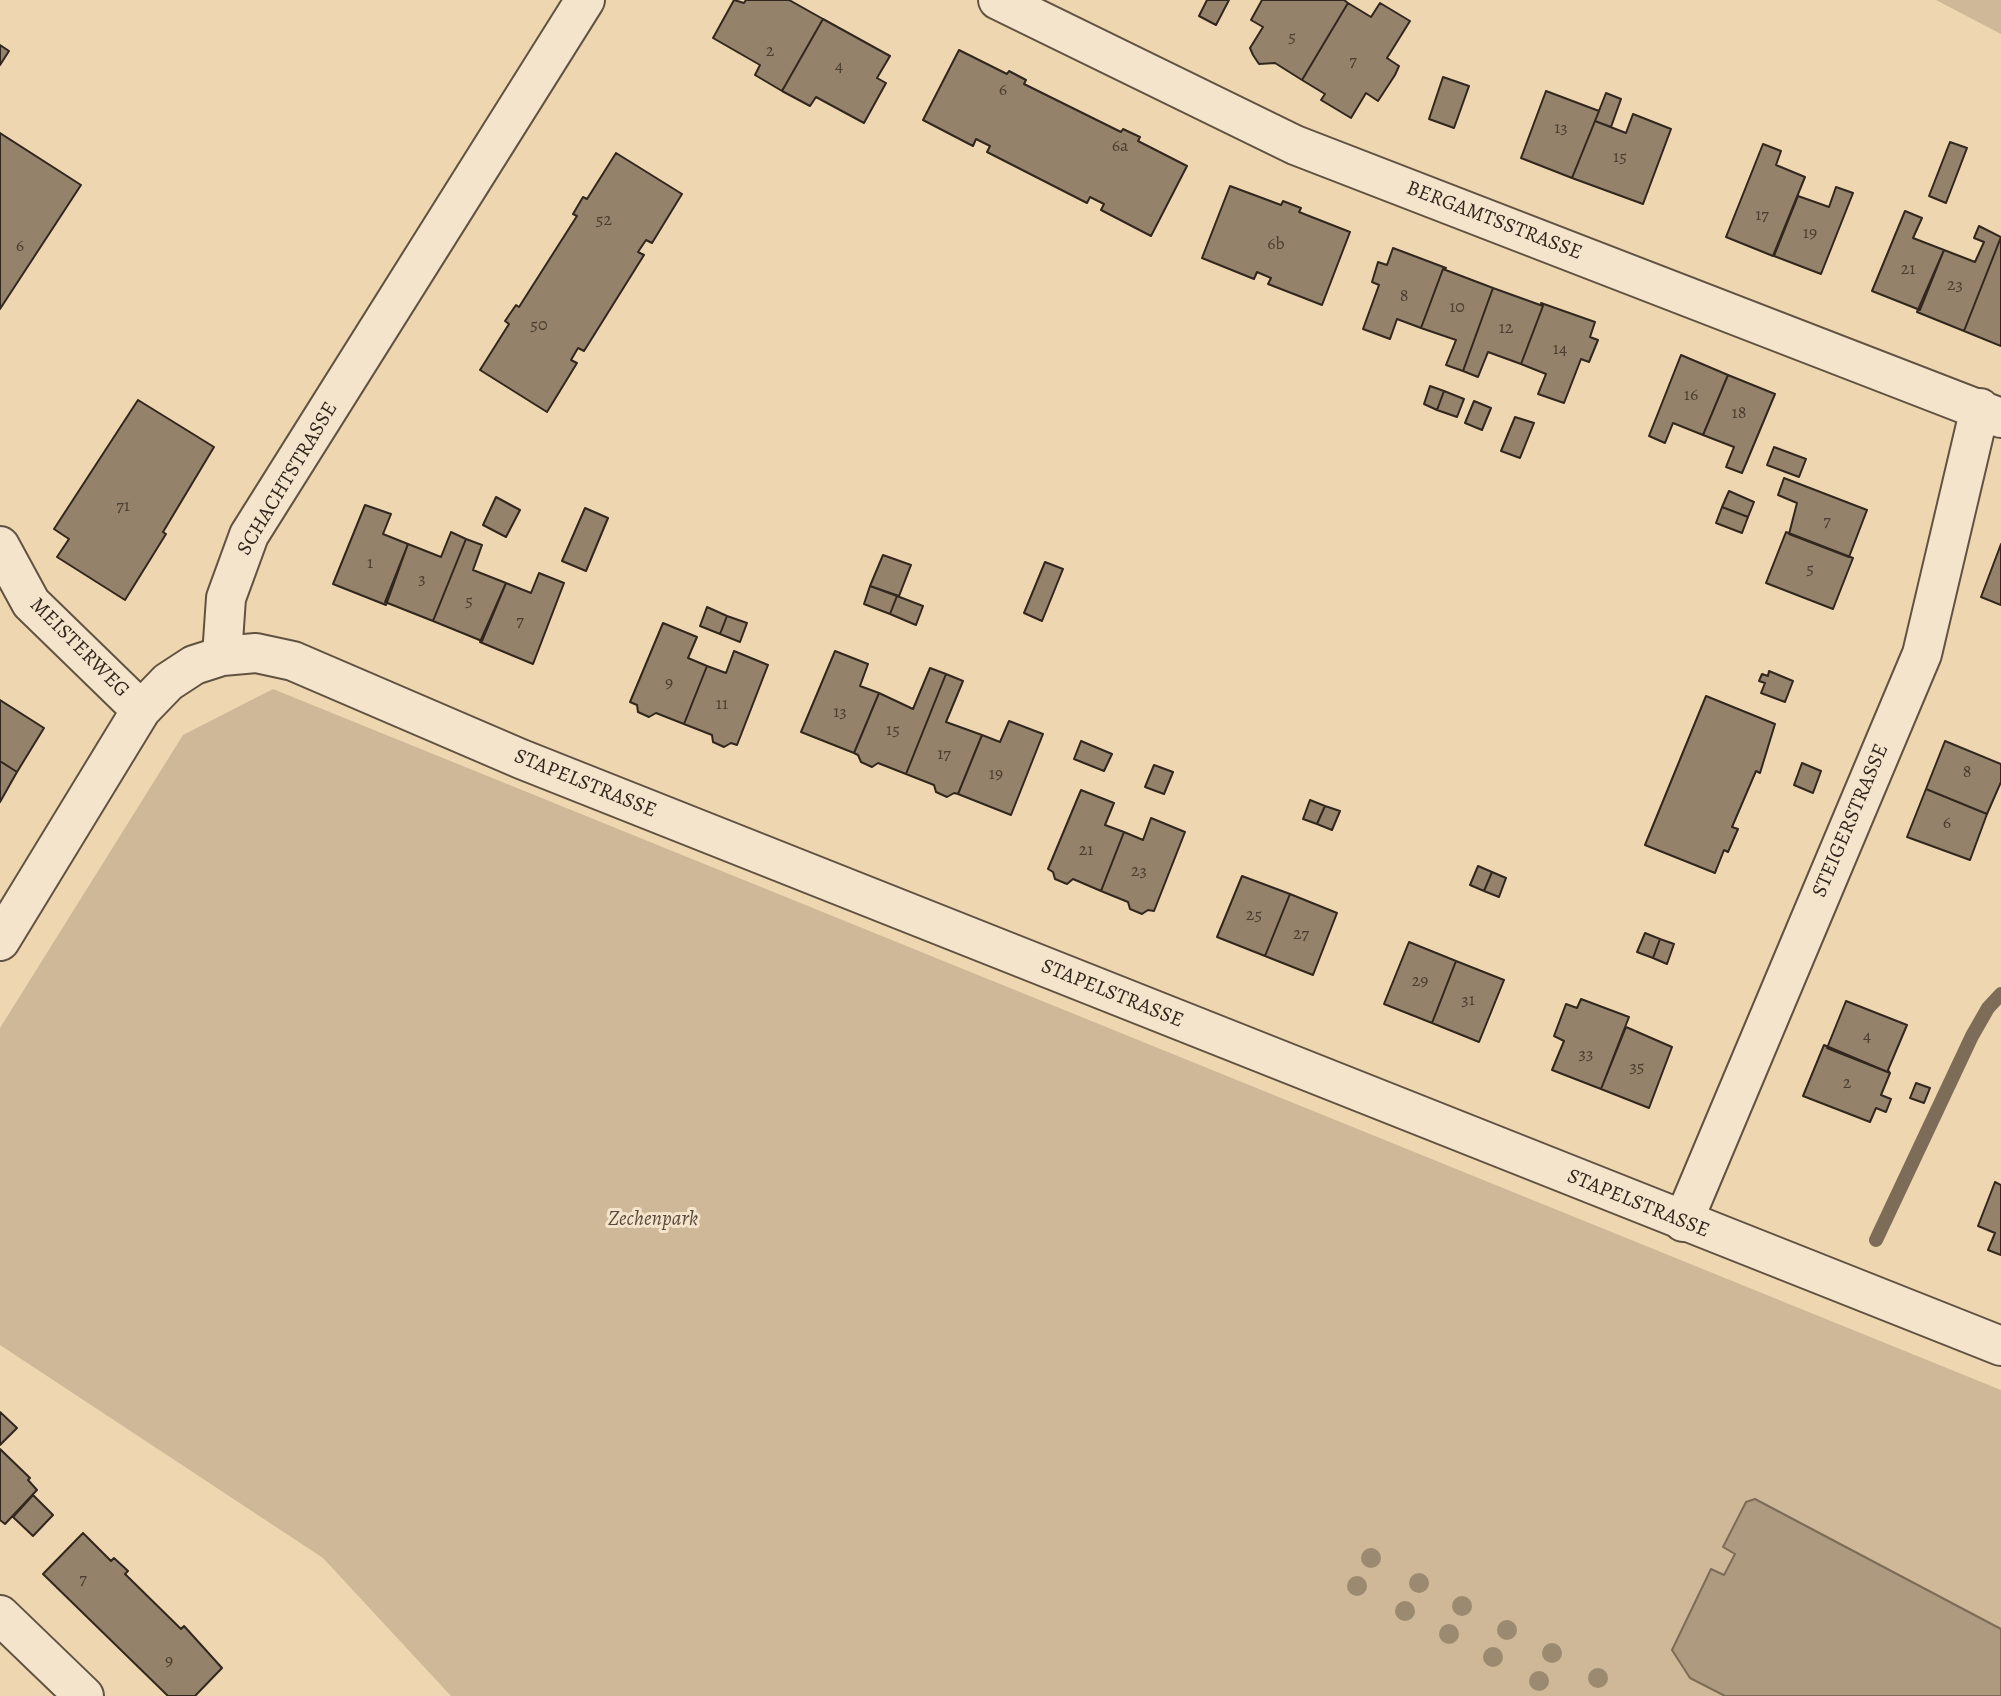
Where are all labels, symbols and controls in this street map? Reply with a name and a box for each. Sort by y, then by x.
house number: 5 [1288,27,1296,49]
house number: 2 [766,41,774,63]
house number: 7 [1349,51,1357,73]
house number: 4 [835,56,843,78]
house number: 6 [999,80,1007,102]
house number: 13 [1554,118,1568,140]
house number: 6a [1112,136,1128,158]
house number: 15 [1613,147,1627,169]
street label: BERGAMTSSTRASSE [1402,176,1586,266]
house number: 17 [1755,205,1769,227]
house number: 52 [596,210,612,232]
house number: 19 [1803,223,1817,245]
house number: 6b [1267,234,1285,256]
house number: 6 [16,236,24,258]
house number: 21 [1901,259,1915,281]
house number: 23 [1947,275,1963,297]
house number: 8 [1400,286,1408,308]
house number: 10 [1449,297,1465,319]
house number: 50 [530,315,548,337]
house number: 12 [1499,318,1513,340]
house number: 14 [1553,339,1567,361]
house number: 16 [1684,385,1698,407]
street label: SCHACHTSTRASSE [232,398,344,560]
house number: 18 [1732,403,1746,425]
house number: 71 [116,496,130,518]
house number: 7 [1823,511,1831,533]
house number: 1 [367,553,373,575]
house number: 5 [1806,559,1814,581]
house number: 3 [418,569,426,591]
house number: 5 [465,591,473,613]
street label: MEISTERWEG [24,593,134,703]
house number: 7 [516,611,524,633]
house number: 9 [665,673,673,695]
house number: 11 [716,694,728,716]
house number: 13 [833,702,847,724]
house number: 15 [886,720,900,742]
street label: STEIGERSTRASSE [1807,741,1895,901]
street label: STAPELSTRASSE [510,744,660,824]
house number: 17 [937,744,951,766]
house number: 8 [1963,762,1971,784]
house number: 19 [989,764,1003,786]
house number: 6 [1943,813,1951,835]
house number: 21 [1079,840,1093,862]
house number: 23 [1131,861,1147,883]
house number: 25 [1246,905,1262,927]
house number: 27 [1293,924,1309,946]
street label: STAPELSTRASSE [1037,954,1187,1034]
house number: 29 [1412,971,1428,993]
house number: 31 [1461,990,1475,1012]
house number: 4 [1863,1026,1871,1048]
house number: 33 [1579,1044,1593,1066]
house number: 35 [1629,1057,1645,1079]
house number: 2 [1843,1073,1851,1095]
street label: STAPELSTRASSE [1563,1164,1713,1244]
park label: Zechenpark [608,1207,698,1233]
house number: 7 [79,1569,87,1591]
house number: 9 [165,1651,173,1673]

